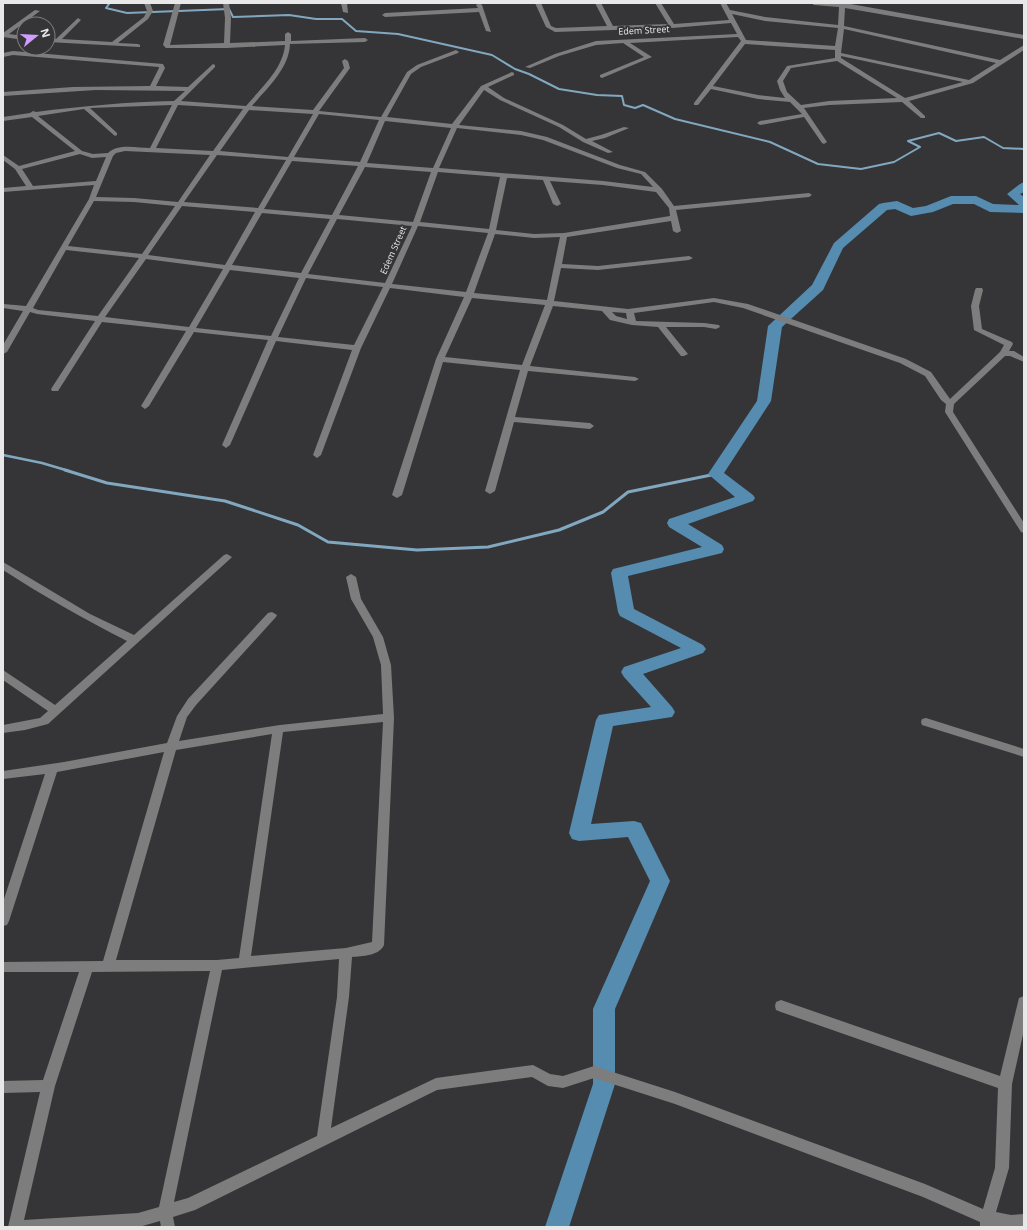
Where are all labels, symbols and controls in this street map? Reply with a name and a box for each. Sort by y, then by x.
north arrow [16,16,56,56]
street label: Edem Street [618,22,670,38]
text: N [37,26,55,39]
street label: Edem Street [377,224,409,276]

